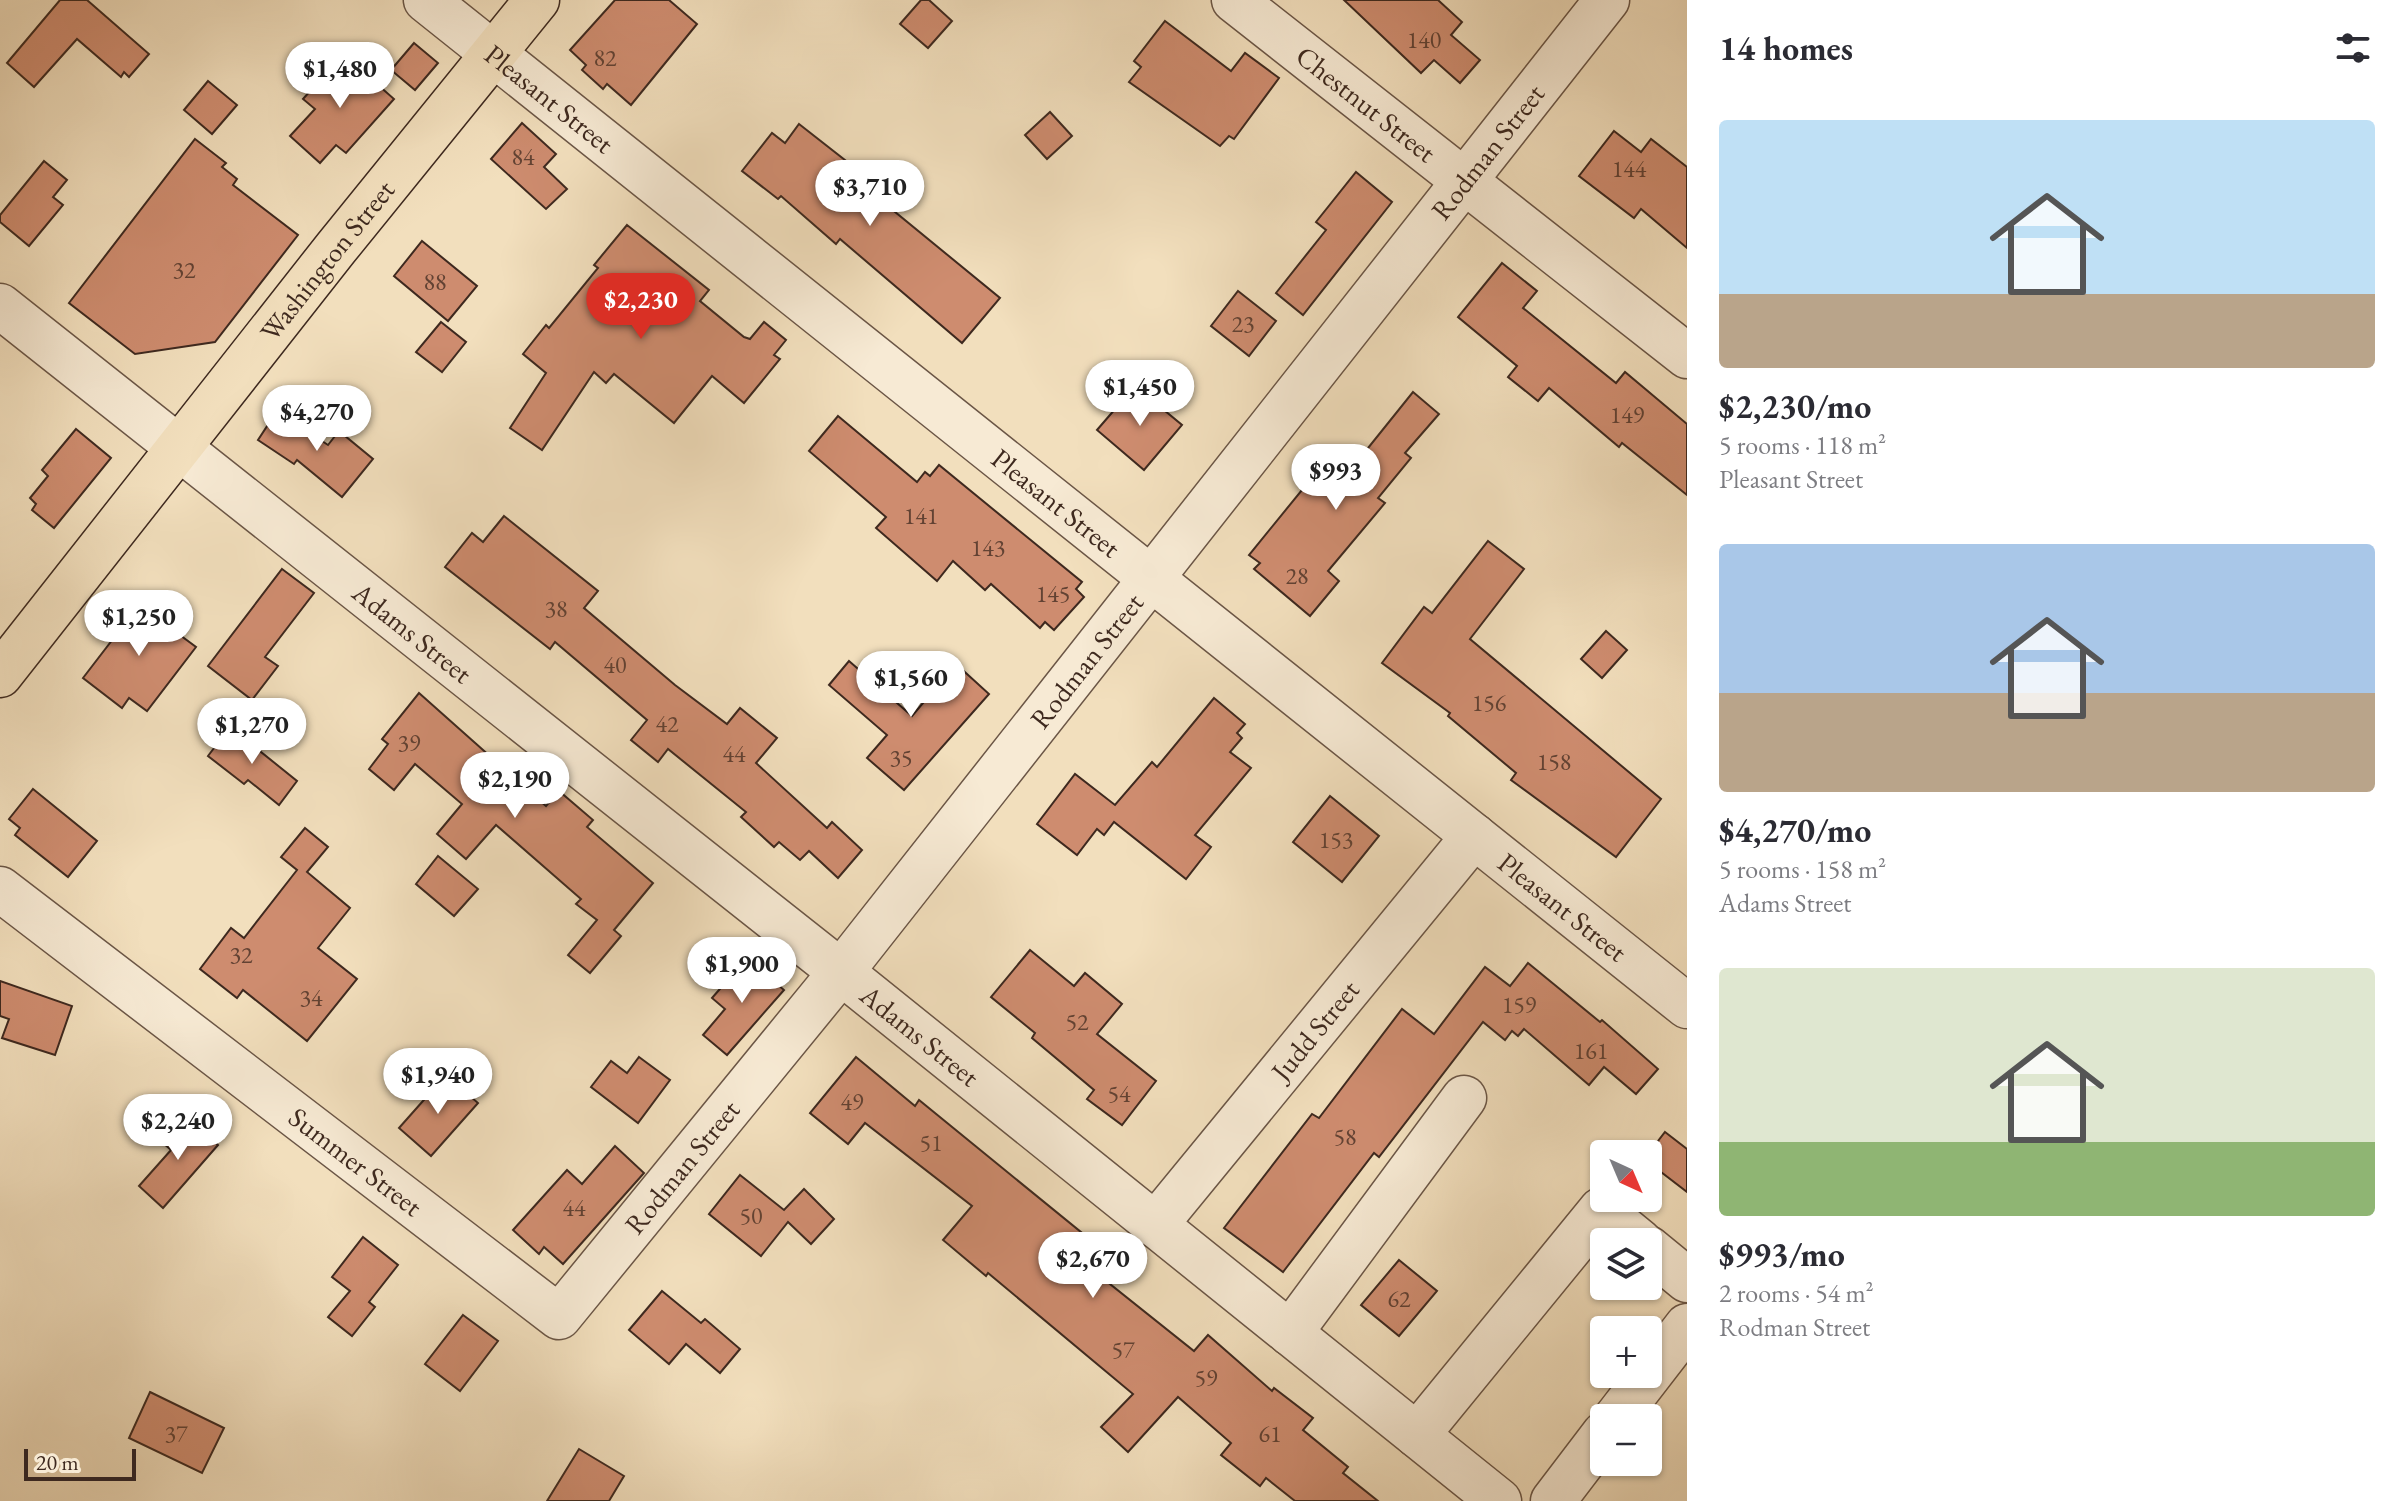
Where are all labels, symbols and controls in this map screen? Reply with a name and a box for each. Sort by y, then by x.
house number: 140 [1407,24,1441,55]
text: 14 homes [1719,26,1853,70]
icon: filters [2331,26,2375,70]
street label: Pleasant Street [478,36,622,161]
street label: Chestnut Street [1289,38,1444,170]
pin: $1,480 [275,42,405,110]
house number: 82 [593,42,617,73]
text: $1,480 [303,51,377,85]
street label: Rodman Street [1423,76,1552,227]
house number: 84 [511,141,535,172]
house number: 144 [1612,153,1647,184]
pin: $3,710 [805,160,935,228]
text: $3,710 [833,169,907,203]
street label: Washington Street [252,172,402,348]
icon: home [1975,172,2119,316]
house number: 32 [172,254,196,285]
house number: 88 [423,266,447,297]
pin: $2,230 [576,273,706,341]
text: $2,230 [604,282,678,316]
house number: 23 [1231,308,1255,339]
pin: $1,450 [1075,360,1205,428]
text: $1,450 [1103,369,1177,403]
text: $2,230/mo [1719,384,1871,428]
pin: $4,270 [252,385,382,453]
text: $4,270 [280,394,354,428]
house number: 149 [1610,399,1645,430]
text: 5 rooms · 118 m² [1719,428,1886,462]
street label: Pleasant Street [984,440,1128,565]
pin: $993 [1289,444,1383,512]
text: $993 [1309,453,1363,487]
text: Pleasant Street [1719,462,1863,496]
house number: 141 [904,500,938,531]
house number: 143 [971,532,1005,563]
house number: 28 [1285,560,1309,591]
street label: Adams Street [344,574,480,691]
house number: 145 [1036,578,1070,609]
street label: Rodman Street [1022,585,1151,736]
pin: $1,250 [74,590,204,658]
house number: 38 [544,593,568,624]
icon: home [1975,596,2119,740]
text: $1,250 [102,599,176,633]
house number: 40 [603,649,627,680]
pin: $1,560 [846,651,976,719]
text: $1,560 [874,660,948,694]
house number: 156 [1472,687,1506,718]
pin: $1,270 [187,698,317,766]
text: $1,270 [215,707,289,741]
house number: 42 [655,708,679,739]
house number: 39 [397,727,421,758]
house number: 44 [722,738,746,769]
house number: 35 [889,742,913,773]
house number: 158 [1537,746,1571,777]
pin: $2,190 [450,752,580,820]
text: $2,190 [478,761,552,795]
text: $4,270/mo [1719,808,1871,852]
house number: 153 [1319,824,1353,855]
street label: Pleasant Street [1491,844,1635,969]
text: 5 rooms · 158 m² [1719,852,1886,886]
text: Adams Street [1719,886,1851,920]
pin: $1,900 [677,937,807,1005]
house number: 32 [229,939,253,970]
text: $1,900 [705,946,779,980]
street label: Judd Street [1262,972,1367,1089]
street label: Adams Street [852,976,987,1094]
house number: 34 [299,982,323,1013]
house number: 159 [1502,989,1537,1020]
house number: 52 [1065,1006,1089,1037]
icon: home [1975,1020,2119,1164]
house number: 161 [1574,1035,1608,1066]
pin: $1,940 [373,1048,503,1116]
text: $1,940 [401,1057,475,1091]
house number: 54 [1107,1078,1131,1109]
house number: 49 [840,1086,864,1117]
street label: Rodman Street [616,1092,747,1241]
pin: $2,240 [113,1094,243,1162]
street label: Summer Street [282,1099,430,1224]
text: $2,240 [141,1103,215,1137]
house number: 58 [1333,1121,1357,1152]
house number: 51 [919,1127,943,1158]
north arrow [1590,1140,1662,1212]
map controls [1590,1140,1662,1476]
house number: 44 [562,1192,586,1223]
house number: 50 [739,1200,763,1231]
button: layers [1590,1228,1662,1300]
pin: $2,670 [1028,1232,1158,1300]
text: $993/mo [1719,1232,1845,1276]
text: $2,670 [1056,1241,1130,1275]
text: 2 rooms · 54 m² [1719,1276,1874,1310]
house number: 62 [1387,1283,1411,1314]
text: Rodman Street [1719,1310,1870,1344]
button: + [1590,1316,1662,1388]
house number: 57 [1111,1334,1135,1365]
house number: 59 [1194,1362,1218,1393]
button: − [1590,1404,1662,1476]
house number: 37 [164,1418,188,1449]
house number: 61 [1258,1418,1282,1449]
scale bar [24,1445,136,1481]
text: 20 m [36,1448,79,1477]

